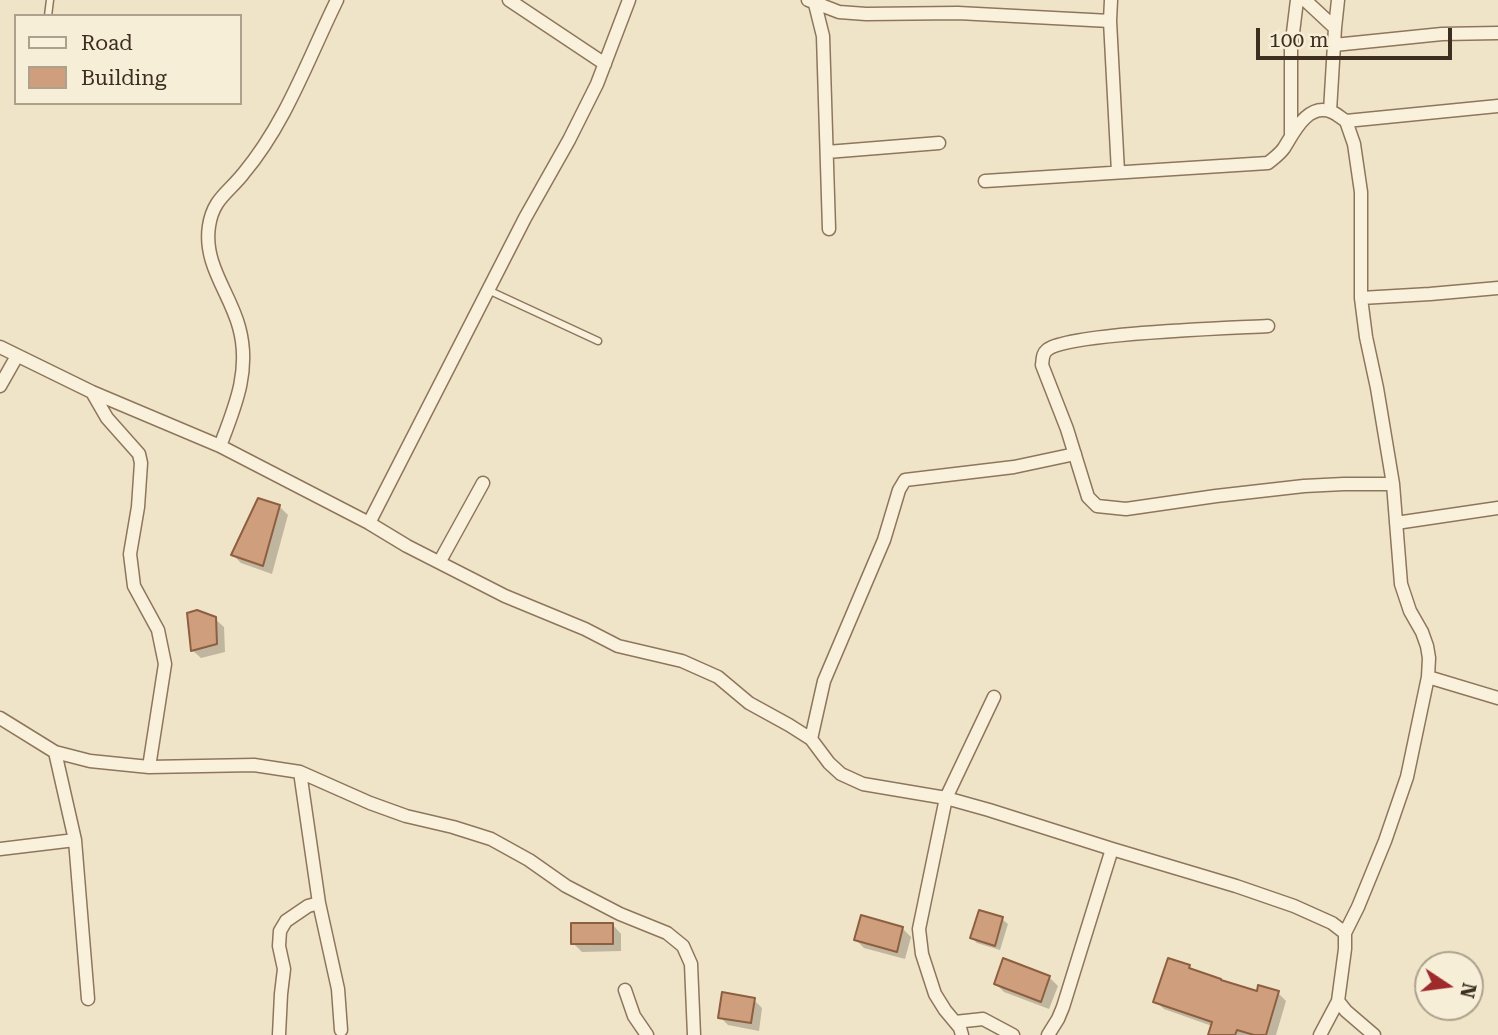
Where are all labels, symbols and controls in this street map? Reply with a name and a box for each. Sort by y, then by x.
legend [14,14,242,105]
scale bar [1260,14,1456,58]
text: 100 m [1269,28,1329,52]
text: Road [81,31,133,55]
text: Building [81,66,167,90]
north arrow [1414,951,1484,1021]
text: N [1455,981,1481,1000]

